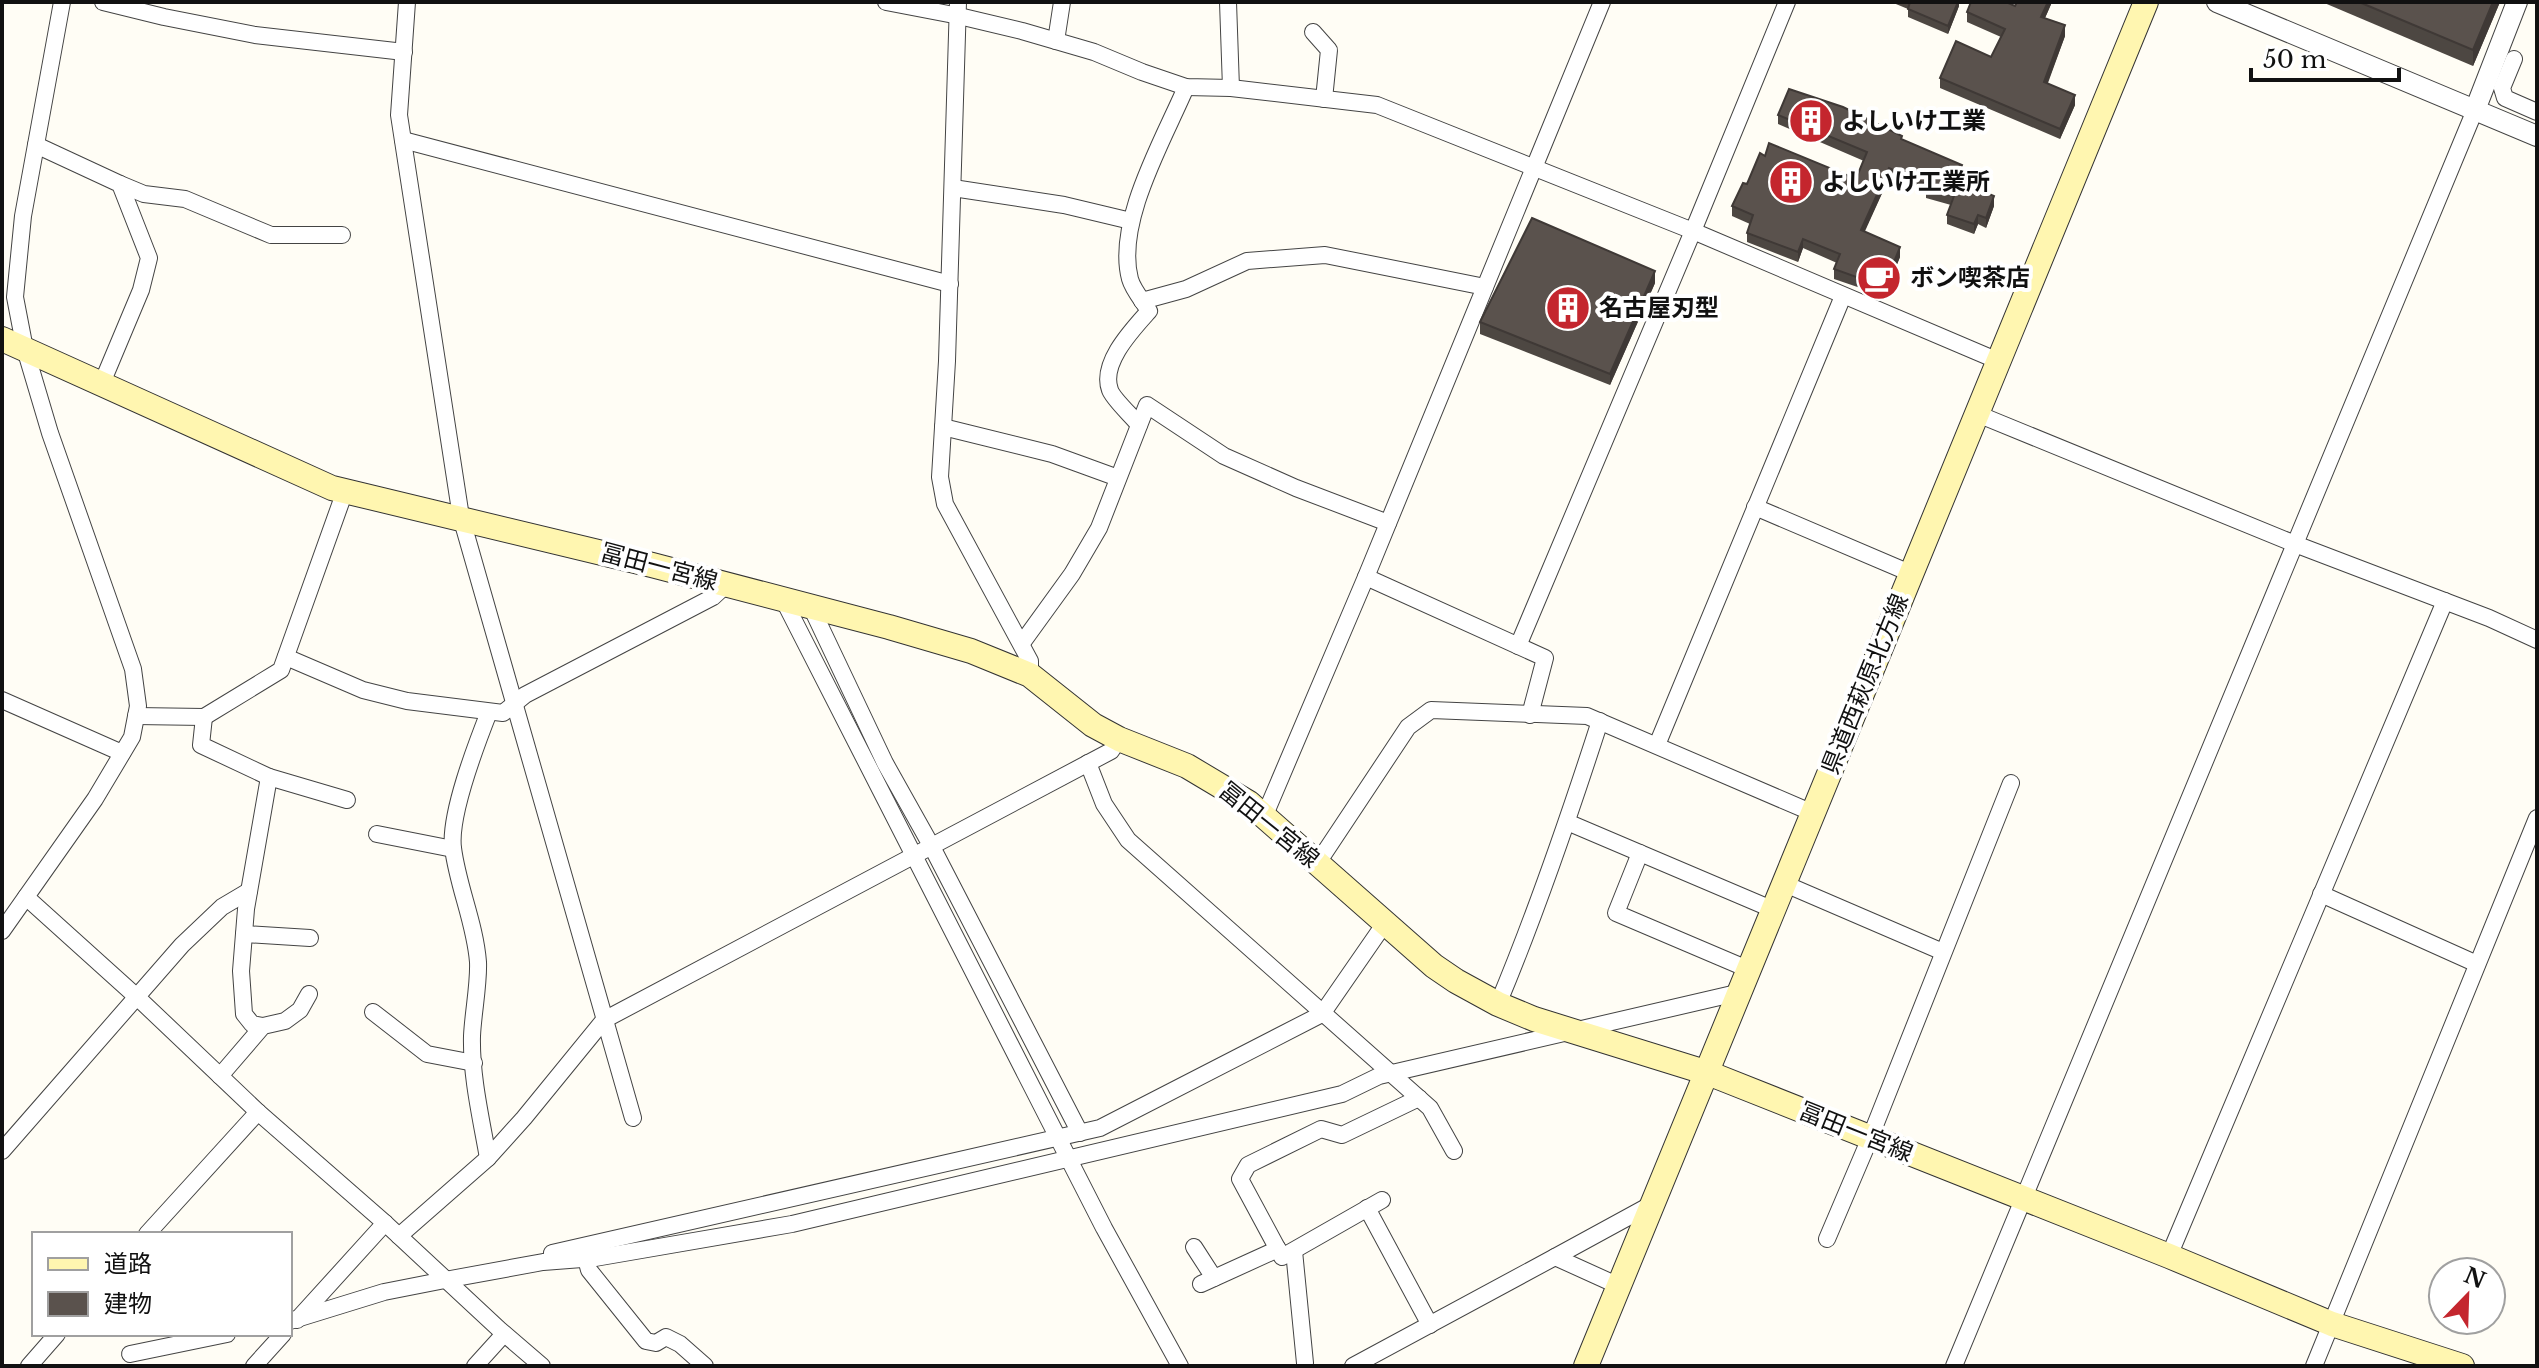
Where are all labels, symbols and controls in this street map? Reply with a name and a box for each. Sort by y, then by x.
scale bar [2251,32,2399,82]
text: 50 m [2263,45,2327,74]
building icon: よしいけ工業 [1787,97,1835,145]
place label: よしいけ工業 [1842,106,1986,135]
building icon: よしいけ工業所 [1767,158,1815,206]
place label: よしいけ工業所 [1822,167,1990,196]
cafe icon: ボン喫茶店 [1855,254,1903,302]
place label: ボン喫茶店 [1910,263,2030,292]
building icon: 名古屋刃型 [1544,284,1592,332]
place label: 名古屋刃型 [1599,293,1719,322]
street label: 冨田一宮線 [597,537,721,596]
street label: 県道西萩原北方線 [1815,589,1914,778]
street label: 冨田一宮線 [1214,776,1325,874]
street label: 冨田一宮線 [1795,1096,1917,1167]
legend [32,1232,292,1336]
text: 道路 [104,1249,152,1278]
north arrow [2427,1256,2507,1336]
text: N [2460,1262,2490,1295]
text: 建物 [104,1289,152,1318]

